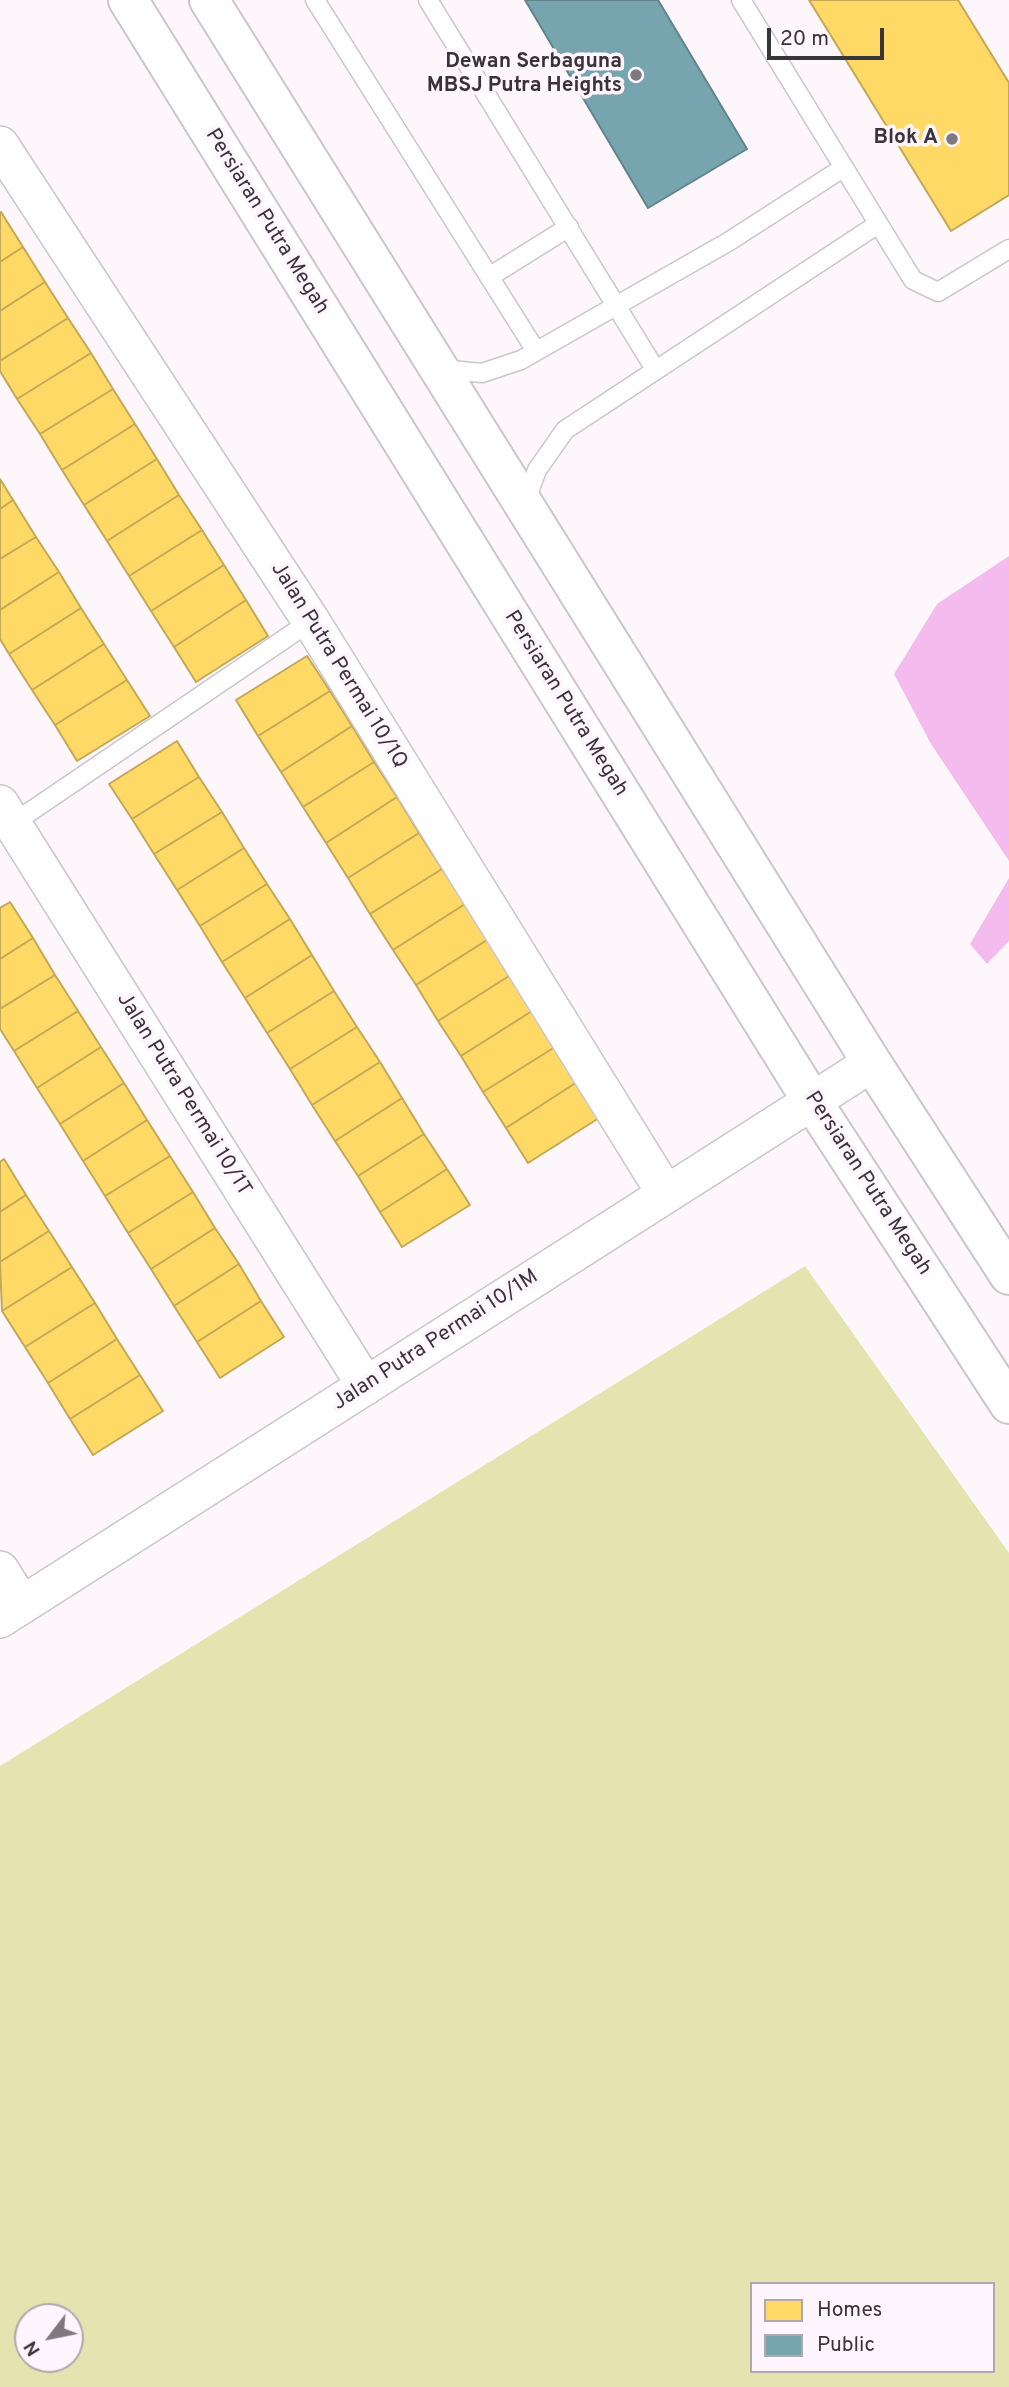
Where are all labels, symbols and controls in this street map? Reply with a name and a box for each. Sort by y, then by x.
scale bar [771,14,888,58]
text: 20 m [780,26,829,53]
place label: Dewan Serbaguna MBSJ Putra Heights [427,50,622,100]
marker: Dewan Serbaguna MBSJ Putra Heights [628,67,644,83]
street label: Persiaran Putra Megah [199,125,333,319]
place label: Blok A [873,126,938,152]
marker: Blok A [944,131,960,147]
street label: Jalan Putra Permai 10/1Q [264,558,412,774]
street label: Persiaran Putra Megah [498,607,632,801]
street label: Jalan Putra Permai 10/1T [110,989,256,1201]
street label: Persiaran Putra Megah [798,1087,936,1281]
street label: Jalan Putra Permai 10/1M [329,1265,543,1417]
legend [750,2282,995,2373]
text: Homes [817,2297,882,2324]
north arrow [14,2303,84,2373]
text: Public [817,2332,875,2359]
text: N [19,2336,47,2360]

